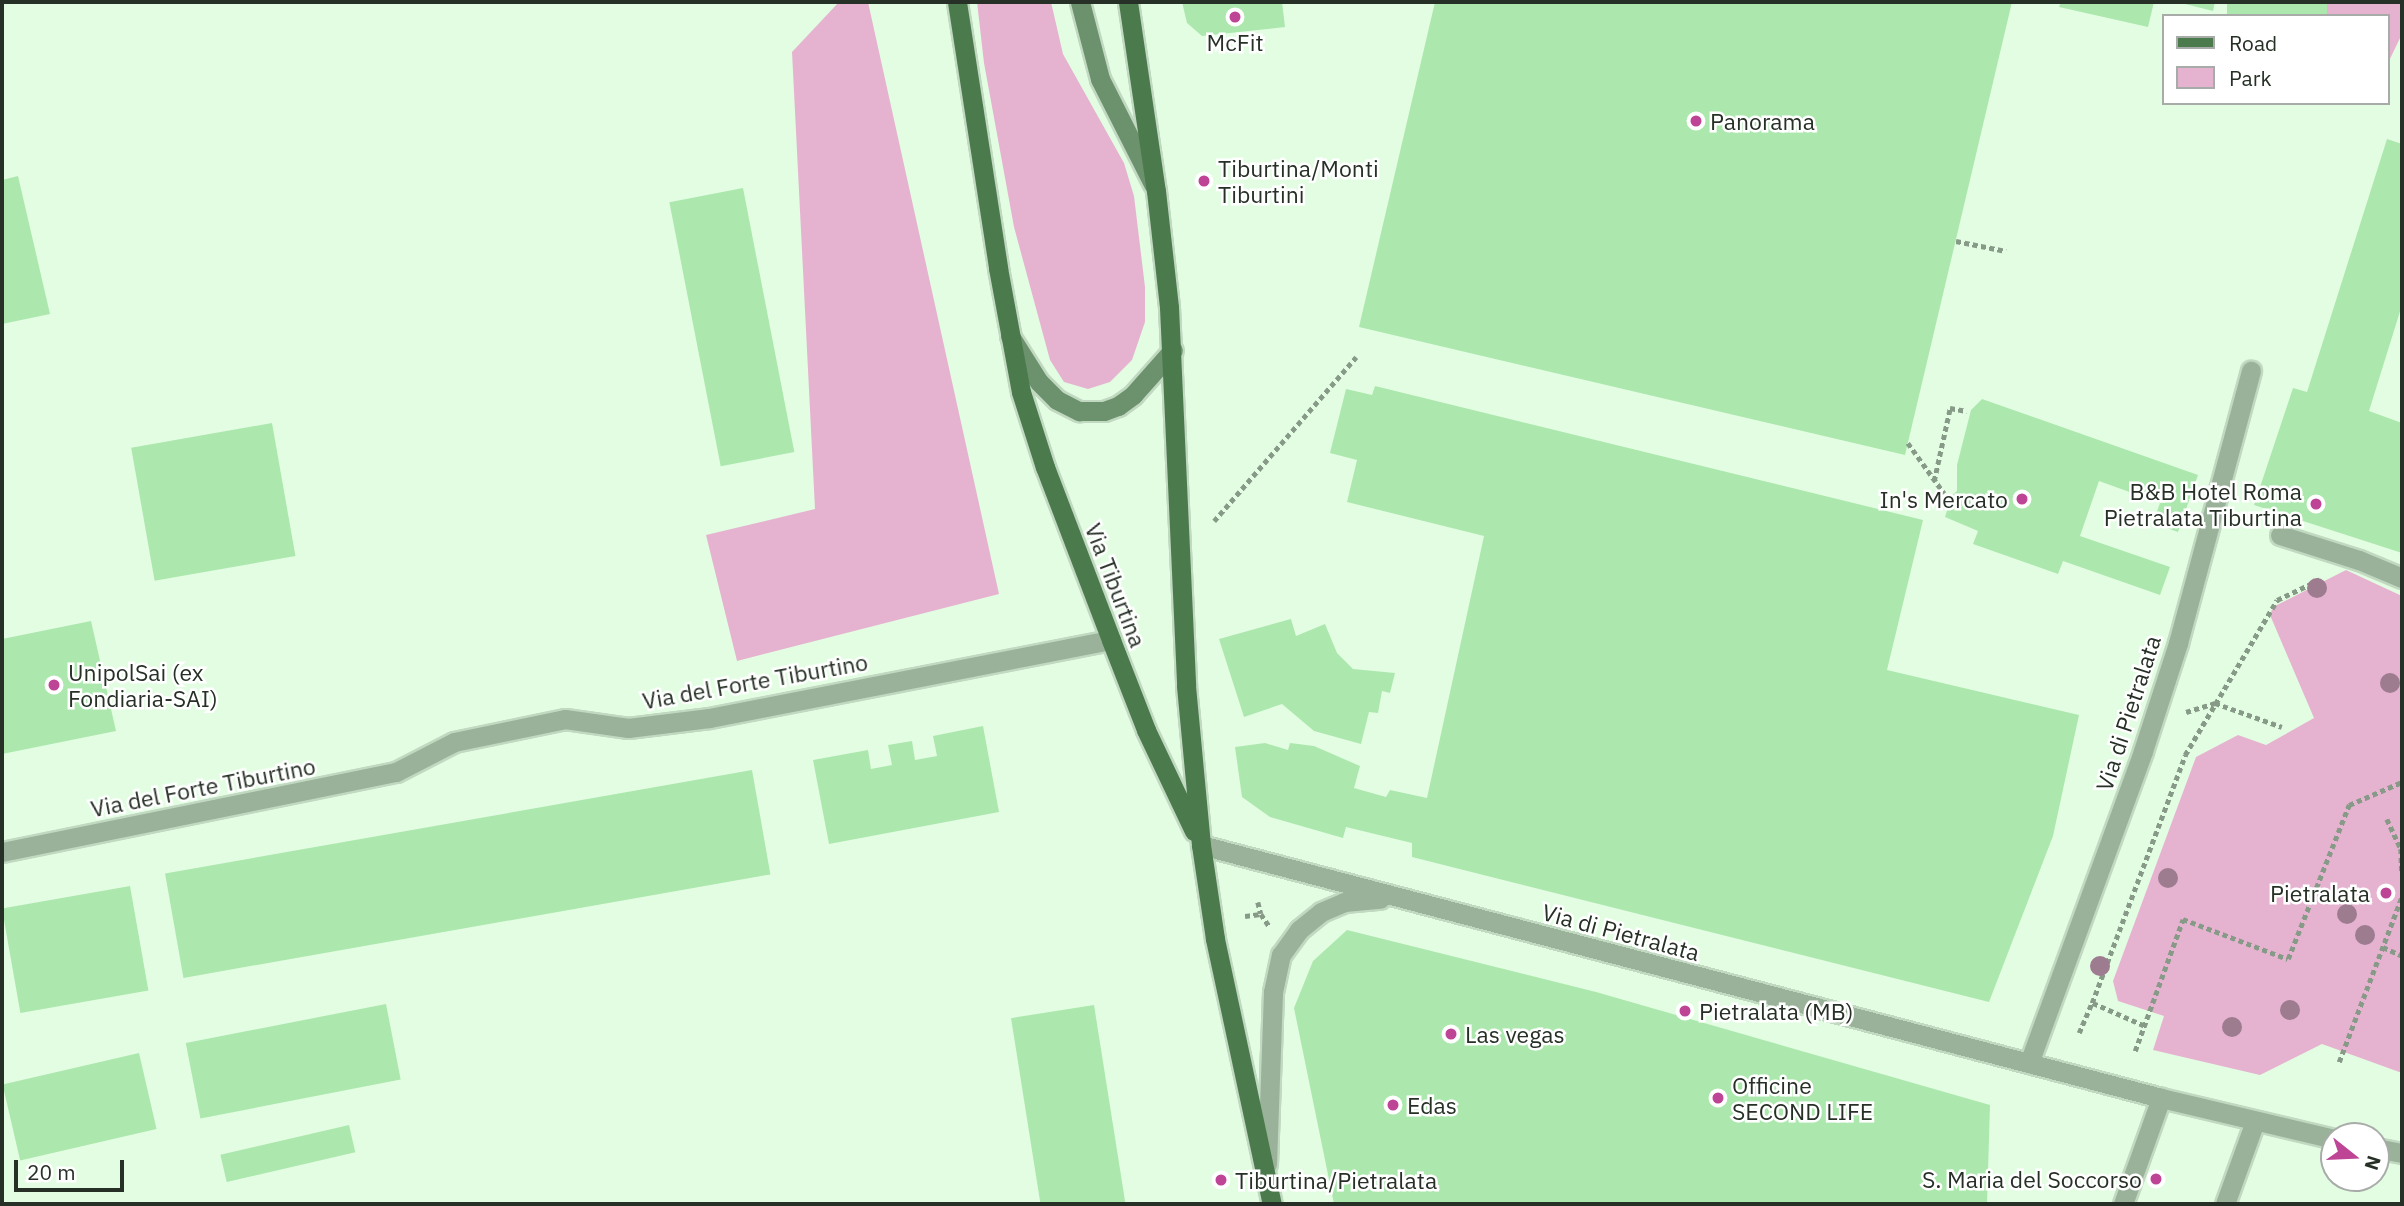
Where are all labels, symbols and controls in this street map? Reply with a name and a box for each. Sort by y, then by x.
marker: McFit [1227,9,1243,25]
legend [2162,14,2390,105]
place label: McFit [1207,28,1263,56]
text: Road [2229,29,2277,57]
text: Park [2229,64,2272,92]
place label: Panorama [1710,107,1815,135]
marker: Panorama [1688,113,1704,129]
place label: Tiburtina/Monti Tiburtini [1218,154,1379,208]
marker: Tiburtina/Monti Tiburtini [1196,173,1212,189]
place label: B&B Hotel Roma Pietralata Tiburtina [2104,477,2302,531]
place label: In's Mercato [1880,485,2008,513]
marker: In's Mercato [2014,491,2030,507]
marker: B&B Hotel Roma Pietralata Tiburtina [2308,496,2324,512]
street label: Via Tiburtina [1080,519,1152,651]
street label: Via di Pietralata [2090,632,2166,794]
street label: Via del Forte Tiburtino [640,648,870,714]
place label: UnipolSai (ex Fondiaria-SAI) [68,658,218,712]
marker: UnipolSai (ex Fondiaria-SAI) [46,677,62,693]
street label: Via del Forte Tiburtino [88,752,318,822]
place label: Pietralata [2270,879,2370,907]
marker: Pietralata [2376,883,2396,903]
street label: Via di Pietralata [1539,898,1703,966]
place label: Pietralata (MB) [1699,997,1853,1025]
marker: Pietralata (MB) [1677,1003,1693,1019]
place label: Las vegas [1465,1020,1565,1048]
marker: Las vegas [1443,1026,1459,1042]
place label: Officine SECOND LIFE [1732,1071,1873,1125]
marker: Officine SECOND LIFE [1710,1090,1726,1106]
place label: Edas [1407,1091,1457,1119]
marker: Edas [1385,1097,1401,1113]
north arrow [2320,1122,2390,1192]
scale bar [18,1146,128,1190]
text: N [2360,1153,2387,1173]
text: 20 m [27,1158,76,1186]
place label: S. Maria del Soccorso [1922,1165,2142,1193]
place label: Tiburtina/Pietralata [1235,1166,1437,1194]
marker: S. Maria del Soccorso [2148,1171,2164,1187]
marker: Tiburtina/Pietralata [1213,1172,1229,1188]

